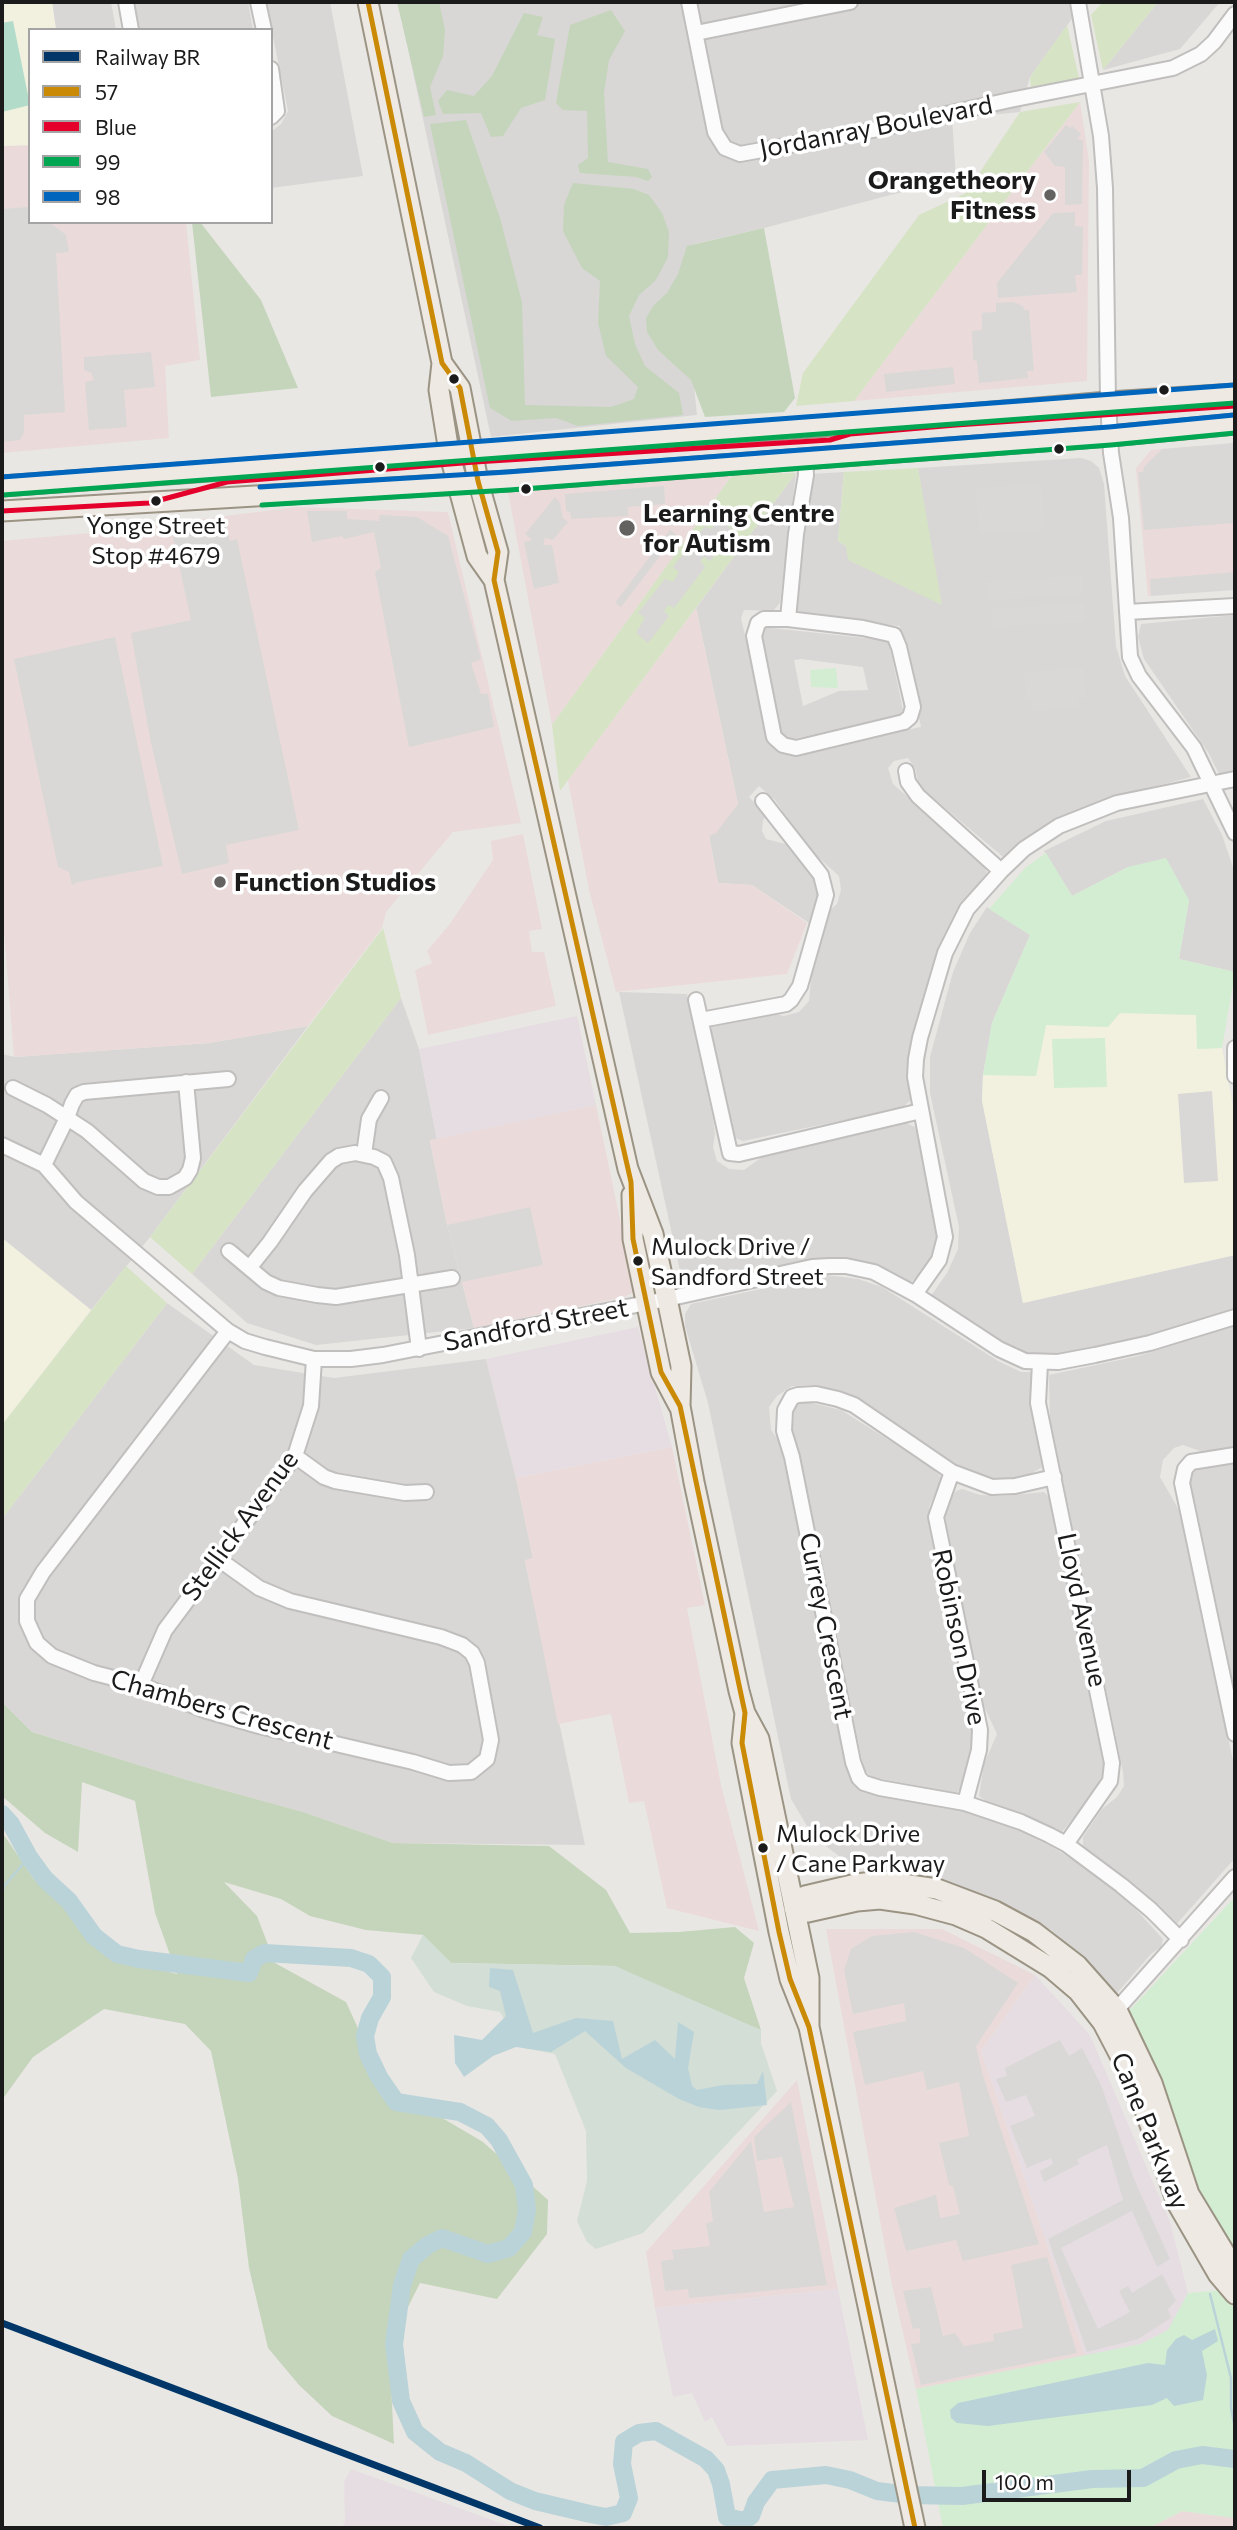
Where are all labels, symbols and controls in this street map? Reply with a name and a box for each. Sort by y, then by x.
legend [28,28,273,224]
text: Railway BR [95,44,201,69]
text: 57 [95,79,118,104]
street label: Jordanray Boulevard [757,89,995,165]
text: Blue [95,114,137,139]
text: 99 [95,149,121,174]
place label: Orangetheory Fitness [868,164,1036,226]
text: 98 [95,184,121,209]
marker: Orangetheory Fitness [1042,187,1058,203]
unlabelled marker [447,372,461,386]
unlabelled marker [1157,383,1171,397]
unlabelled marker [1052,442,1066,456]
unlabelled marker [373,460,387,474]
unlabelled marker [519,482,533,496]
marker: Yonge Street Stop #4679 [149,494,163,508]
place label: Learning Centre for Autism [643,497,834,558]
place label: Yonge Street Stop #4679 [86,512,226,568]
marker: Learning Centre for Autism [617,518,637,538]
place label: Function Studios [234,866,436,898]
marker: Function Studios [212,874,228,890]
place label: Mulock Drive / Sandford Street [651,1233,824,1289]
marker: Mulock Drive / Sandford Street [631,1254,645,1268]
street label: Sandford Street [441,1292,631,1358]
street label: Stellick Avenue [175,1445,305,1607]
street label: Currey Crescent [793,1530,859,1722]
street label: Lloyd Avenue [1050,1530,1114,1690]
street label: Robinson Drive [925,1546,993,1728]
street label: Chambers Crescent [107,1663,337,1757]
place label: Mulock Drive / Cane Parkway [776,1820,945,1876]
marker: Mulock Drive / Cane Parkway [756,1841,770,1855]
street label: Cane Parkway [1104,2048,1196,2214]
scale bar [985,2456,1134,2500]
text: 100 m [995,2469,1054,2494]

